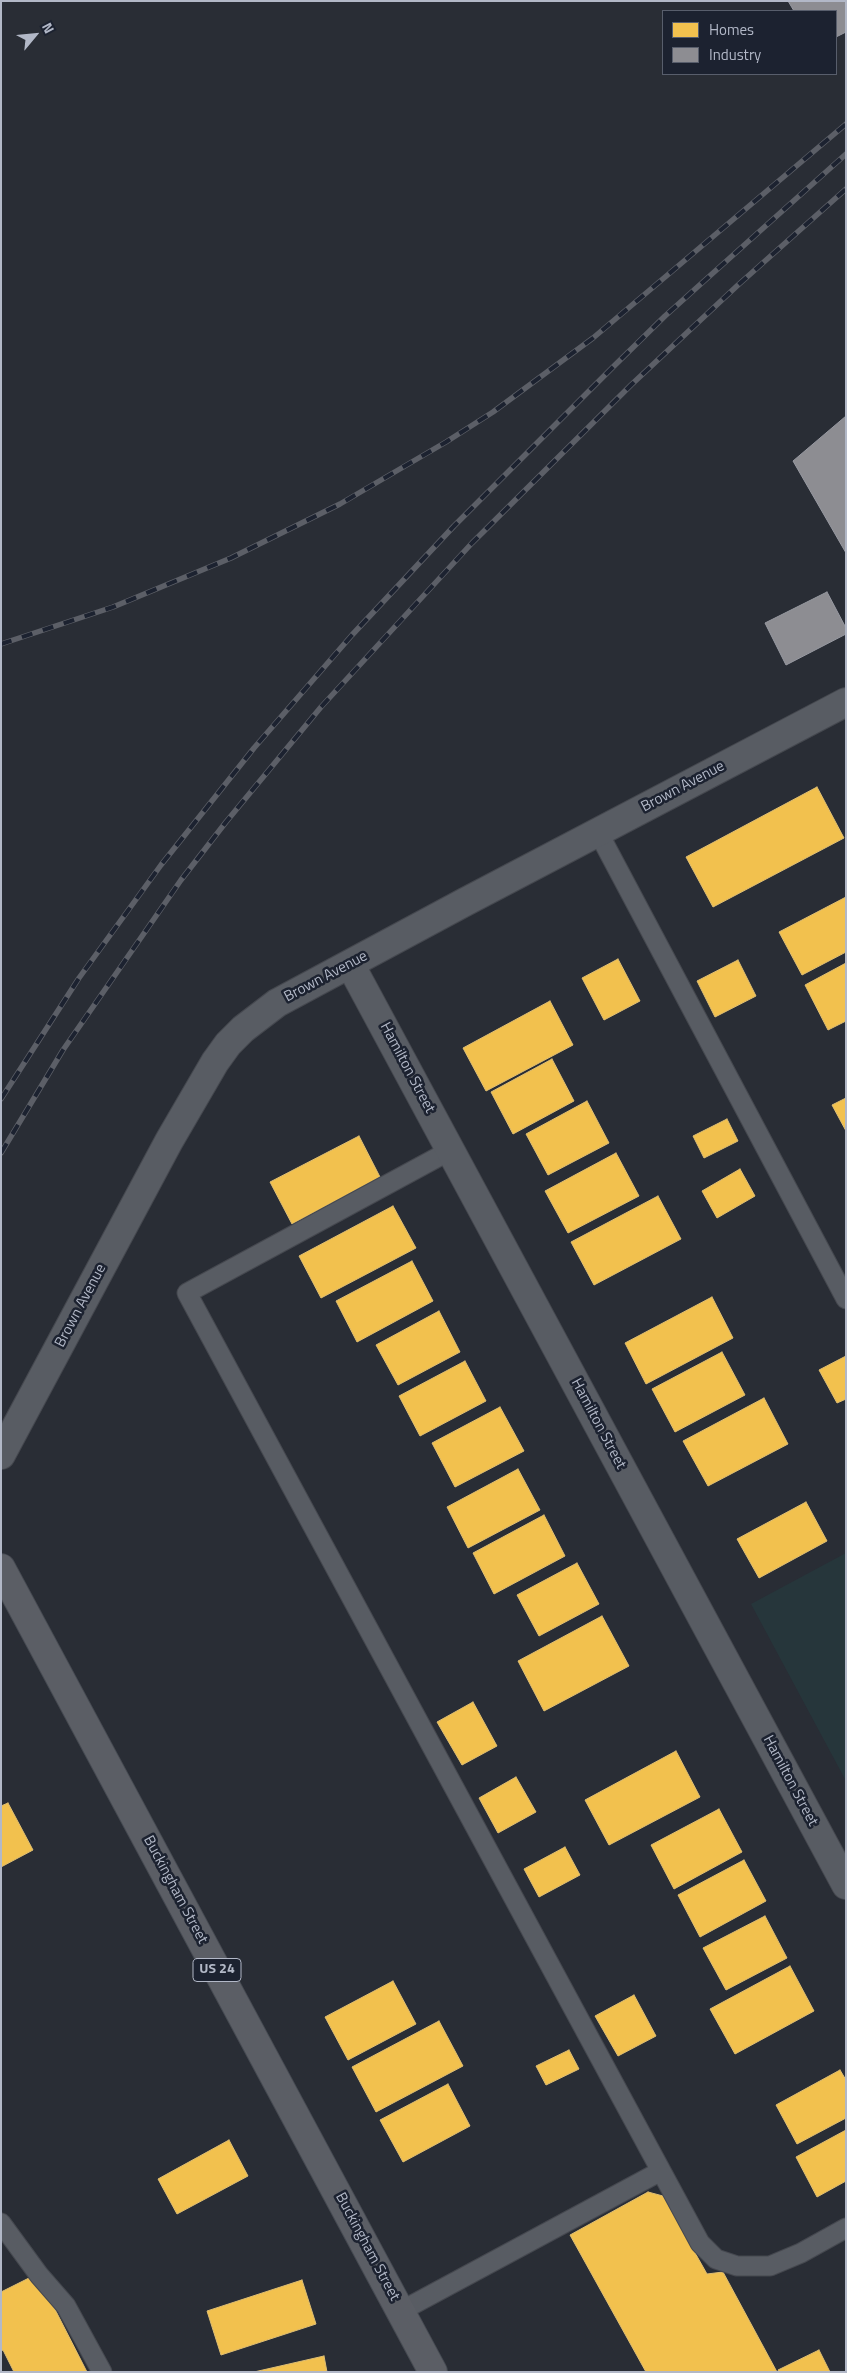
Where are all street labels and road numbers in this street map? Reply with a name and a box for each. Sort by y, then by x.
street label: Brown Avenue [638,757,728,817]
street label: Brown Avenue [281,947,371,1007]
street label: Hamilton Street [376,1020,438,1116]
street label: Brown Avenue [51,1261,111,1351]
street label: Hamilton Street [567,1376,629,1472]
street label: Hamilton Street [759,1733,821,1829]
street label: Buckingham Street [139,1833,211,1947]
road number: US 24 [193,1958,241,1982]
street label: Buckingham Street [331,2190,403,2304]

